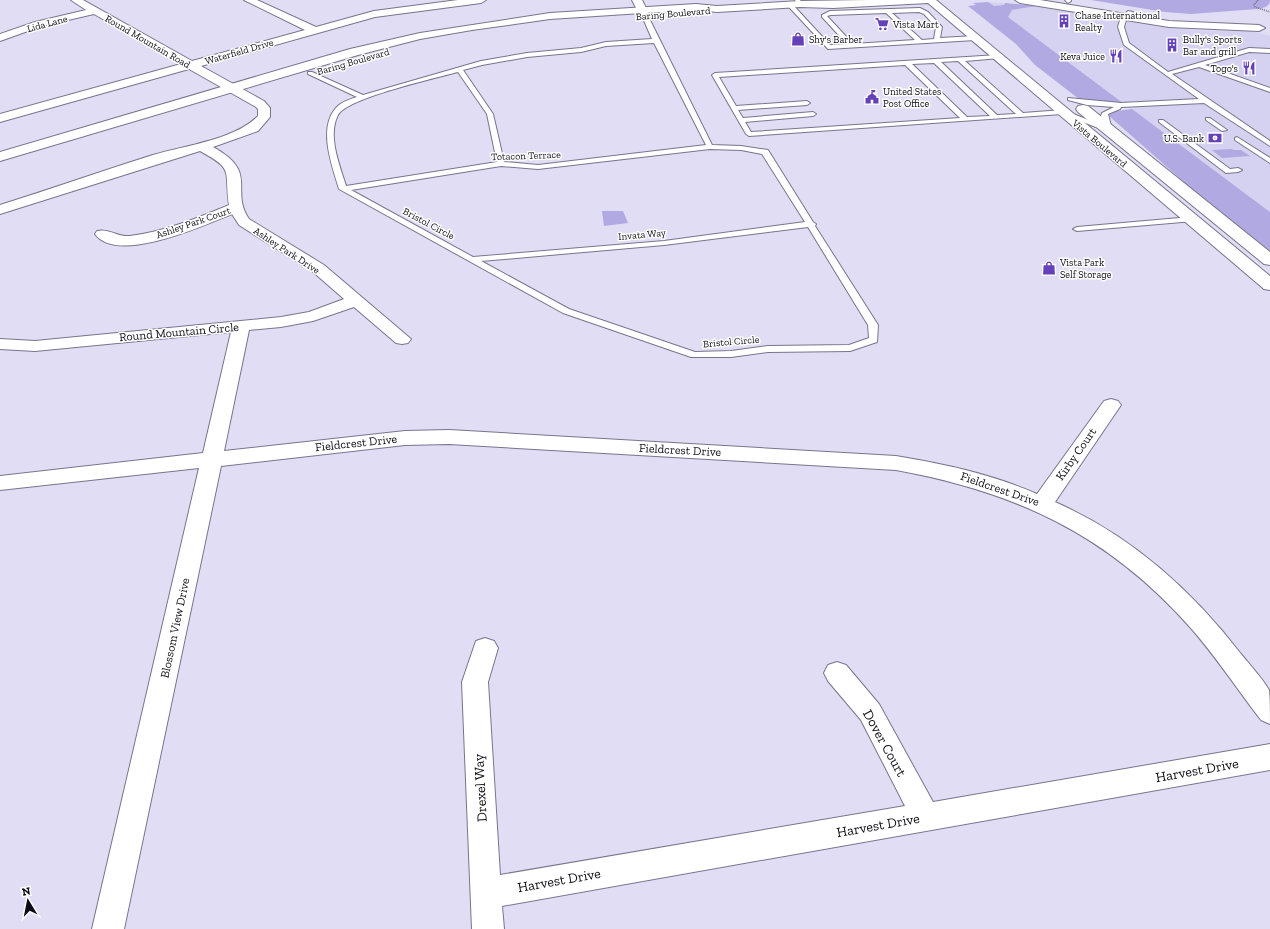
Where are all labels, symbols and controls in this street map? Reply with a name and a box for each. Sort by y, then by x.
street label: Baring Boulevard [635,5,711,23]
place label: Chase International Realty [1075,10,1161,34]
street label: Lida Lane [26,13,69,35]
street label: Round Mountain Road [103,13,193,71]
building icon: Chase International Realty [1056,13,1072,29]
supermarket icon: Vista Mart [874,16,890,32]
place label: Vista Mart [892,19,939,31]
shop icon: Shy's Barber [790,31,806,47]
place label: Shy's Barber [809,34,863,46]
place label: Bully's Sports Bar and grill [1183,34,1242,58]
street label: Waterfield Drive [204,36,275,67]
building icon: Bully's Sports Bar and grill [1164,37,1180,53]
street label: Baring Boulevard [316,46,391,78]
restaurant icon: Keva Juice [1108,48,1124,64]
place label: Keva Juice [1060,51,1105,63]
restaurant icon: Togo's [1241,60,1257,76]
place label: Togo's [1211,63,1238,75]
place label: United States Post Office [883,86,941,110]
public building icon: United States Post Office [864,89,880,105]
street label: Vista Boulevard [1069,117,1130,170]
bank icon: U.S. Bank [1207,130,1223,146]
place label: U.S. Bank [1164,133,1205,145]
street label: Totacon Terrace [491,149,561,163]
street label: Ashley Park Court [154,204,232,241]
street label: Bristol Circle [401,205,457,243]
street label: Ashley Park Drive [251,225,322,277]
street label: Invata Way [618,227,667,243]
place label: Vista Park Self Storage [1059,257,1112,281]
shop icon: Vista Park Self Storage [1041,260,1057,276]
street label: Round Mountain Circle [119,320,240,344]
street label: Bristol Circle [702,334,760,350]
street label: Kirby Court [1053,425,1100,483]
street label: Fieldcrest Drive [314,432,398,454]
street label: Fieldcrest Drive [638,441,722,459]
street label: Fieldcrest Drive [959,469,1042,509]
street label: Blossom View Drive [158,576,193,679]
street label: Dover Court [859,707,910,781]
street label: Drexel Way [470,753,491,822]
street label: Harvest Drive [1154,755,1240,786]
street label: Harvest Drive [835,810,921,841]
street label: Harvest Drive [516,865,602,896]
north arrow [8,881,48,921]
text: N [21,884,32,899]

